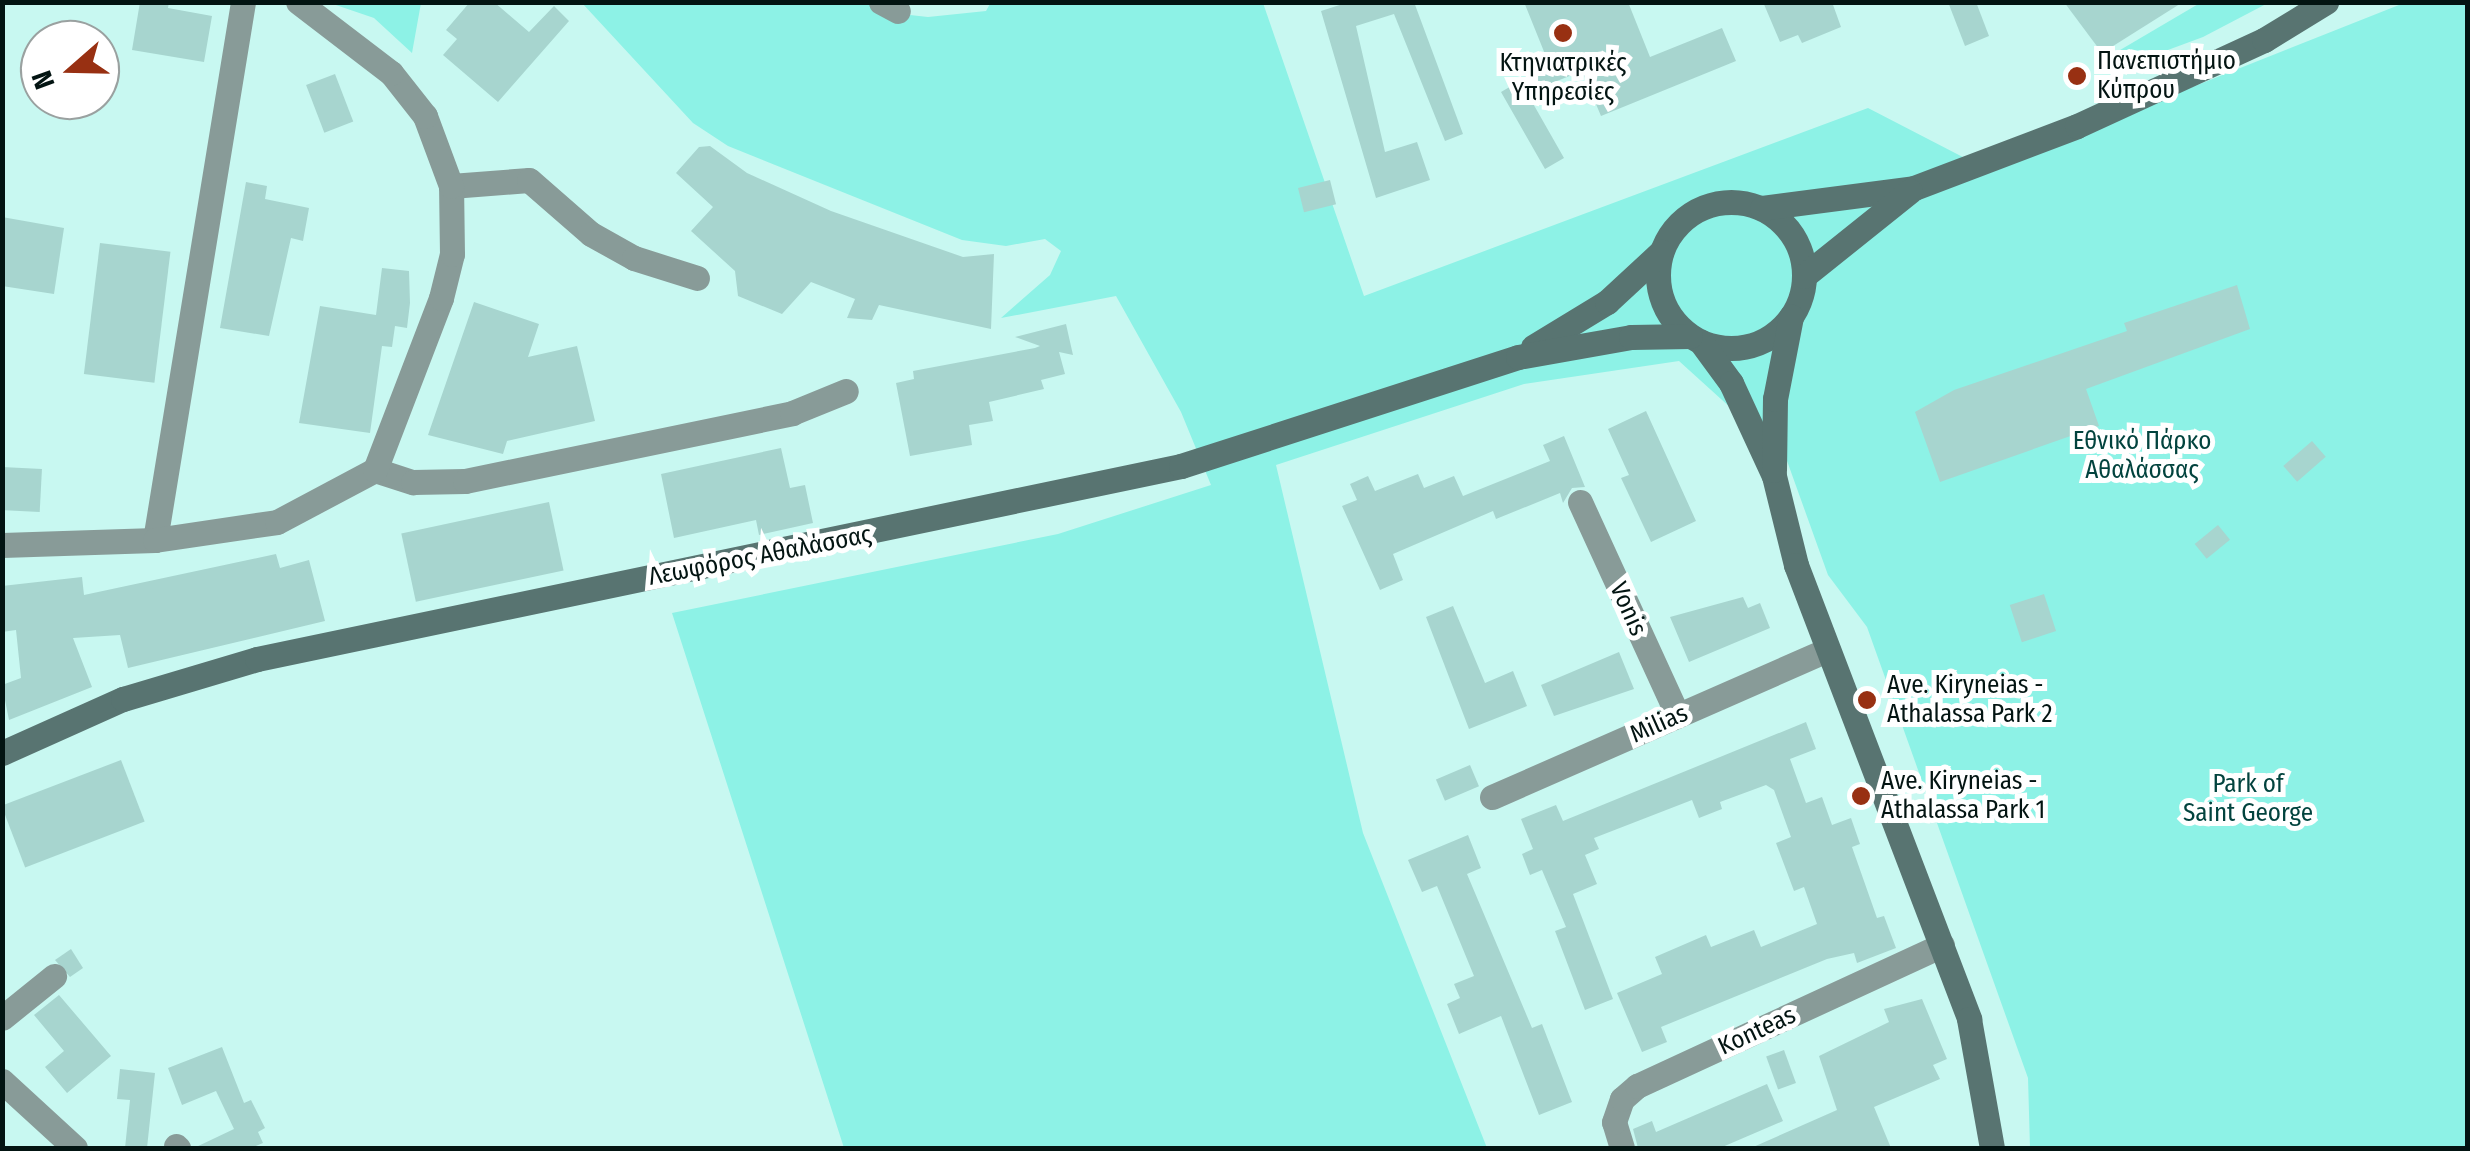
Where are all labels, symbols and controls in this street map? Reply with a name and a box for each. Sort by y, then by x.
north arrow [20,20,120,120]
marker: Κτηνιατρικές Υπηρεσίες [1552,22,1574,44]
place label: Πανεπιστήμιο Κύπρου [2097,47,2236,106]
place label: Κτηνιατρικές Υπηρεσίες [1500,49,1626,108]
marker: Πανεπιστήμιο Κύπρου [2066,65,2088,87]
text: N [25,66,62,93]
park label: Εθνικό Πάρκο Αθαλάσσας [2073,427,2211,486]
street label: Λεωφόρος Αθαλάσσας [646,520,874,592]
street label: Vonis [1603,578,1653,640]
place label: Ave. Kiryneias - Athalassa Park 2 [1887,671,2052,730]
marker: Ave. Kiryneias - Athalassa Park 2 [1856,689,1878,711]
street label: Milias [1626,698,1692,750]
place label: Ave. Kiryneias - Athalassa Park 1 [1881,767,2045,826]
park label: Park of Saint George [2183,770,2313,829]
marker: Ave. Kiryneias - Athalassa Park 1 [1850,785,1872,807]
street label: Konteas [1714,1000,1800,1062]

